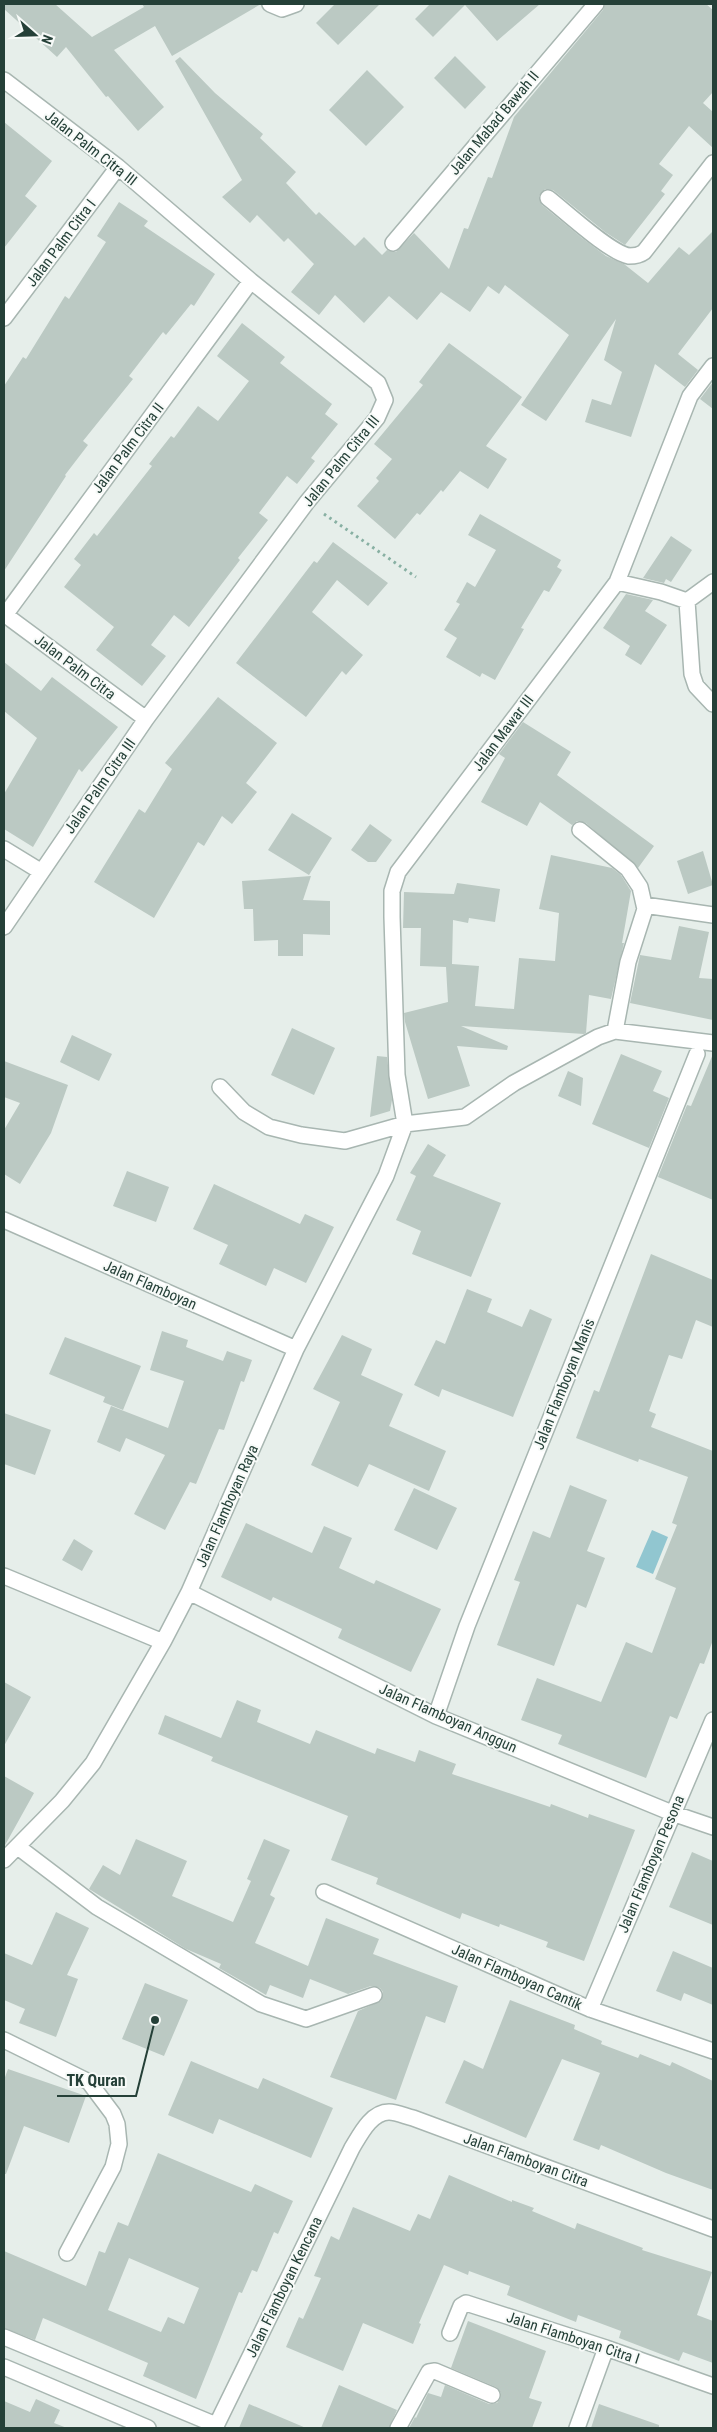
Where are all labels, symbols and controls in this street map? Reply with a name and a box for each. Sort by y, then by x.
north arrow [10,10,60,60]
text: N [38,33,56,46]
street label: Jalan Mabad Bawah II [445,67,543,179]
street label: Jalan Palm Citra III [41,106,141,190]
street label: Jalan Palm Citra I [22,196,100,290]
street label: Jalan Palm Citra II [88,399,168,497]
street label: Jalan Palm Citra III [299,412,383,510]
street label: Jalan Palm Citra [31,631,119,703]
street label: Jalan Mawar III [469,691,537,775]
street label: Jalan Palm Citra III [61,735,139,837]
street label: Jalan Flamboyan [101,1256,199,1314]
street label: Jalan Flamboyan Manis [529,1316,599,1452]
street label: Jalan Flamboyan Raya [192,1442,262,1570]
street label: Jalan Flamboyan Anggun [376,1679,520,1757]
street label: Jalan Flamboyan Pesona [614,1792,688,1936]
street label: Jalan Flamboyan Cantik [449,1940,585,2014]
callout: TK Quran [57,2065,136,2096]
text: TK Quran [66,2071,126,2090]
street label: Jalan Flamboyan Citra [461,2129,591,2191]
street label: Jalan Flamboyan Kencana [242,2214,326,2360]
street label: Jalan Flamboyan Citra I [504,2308,642,2368]

